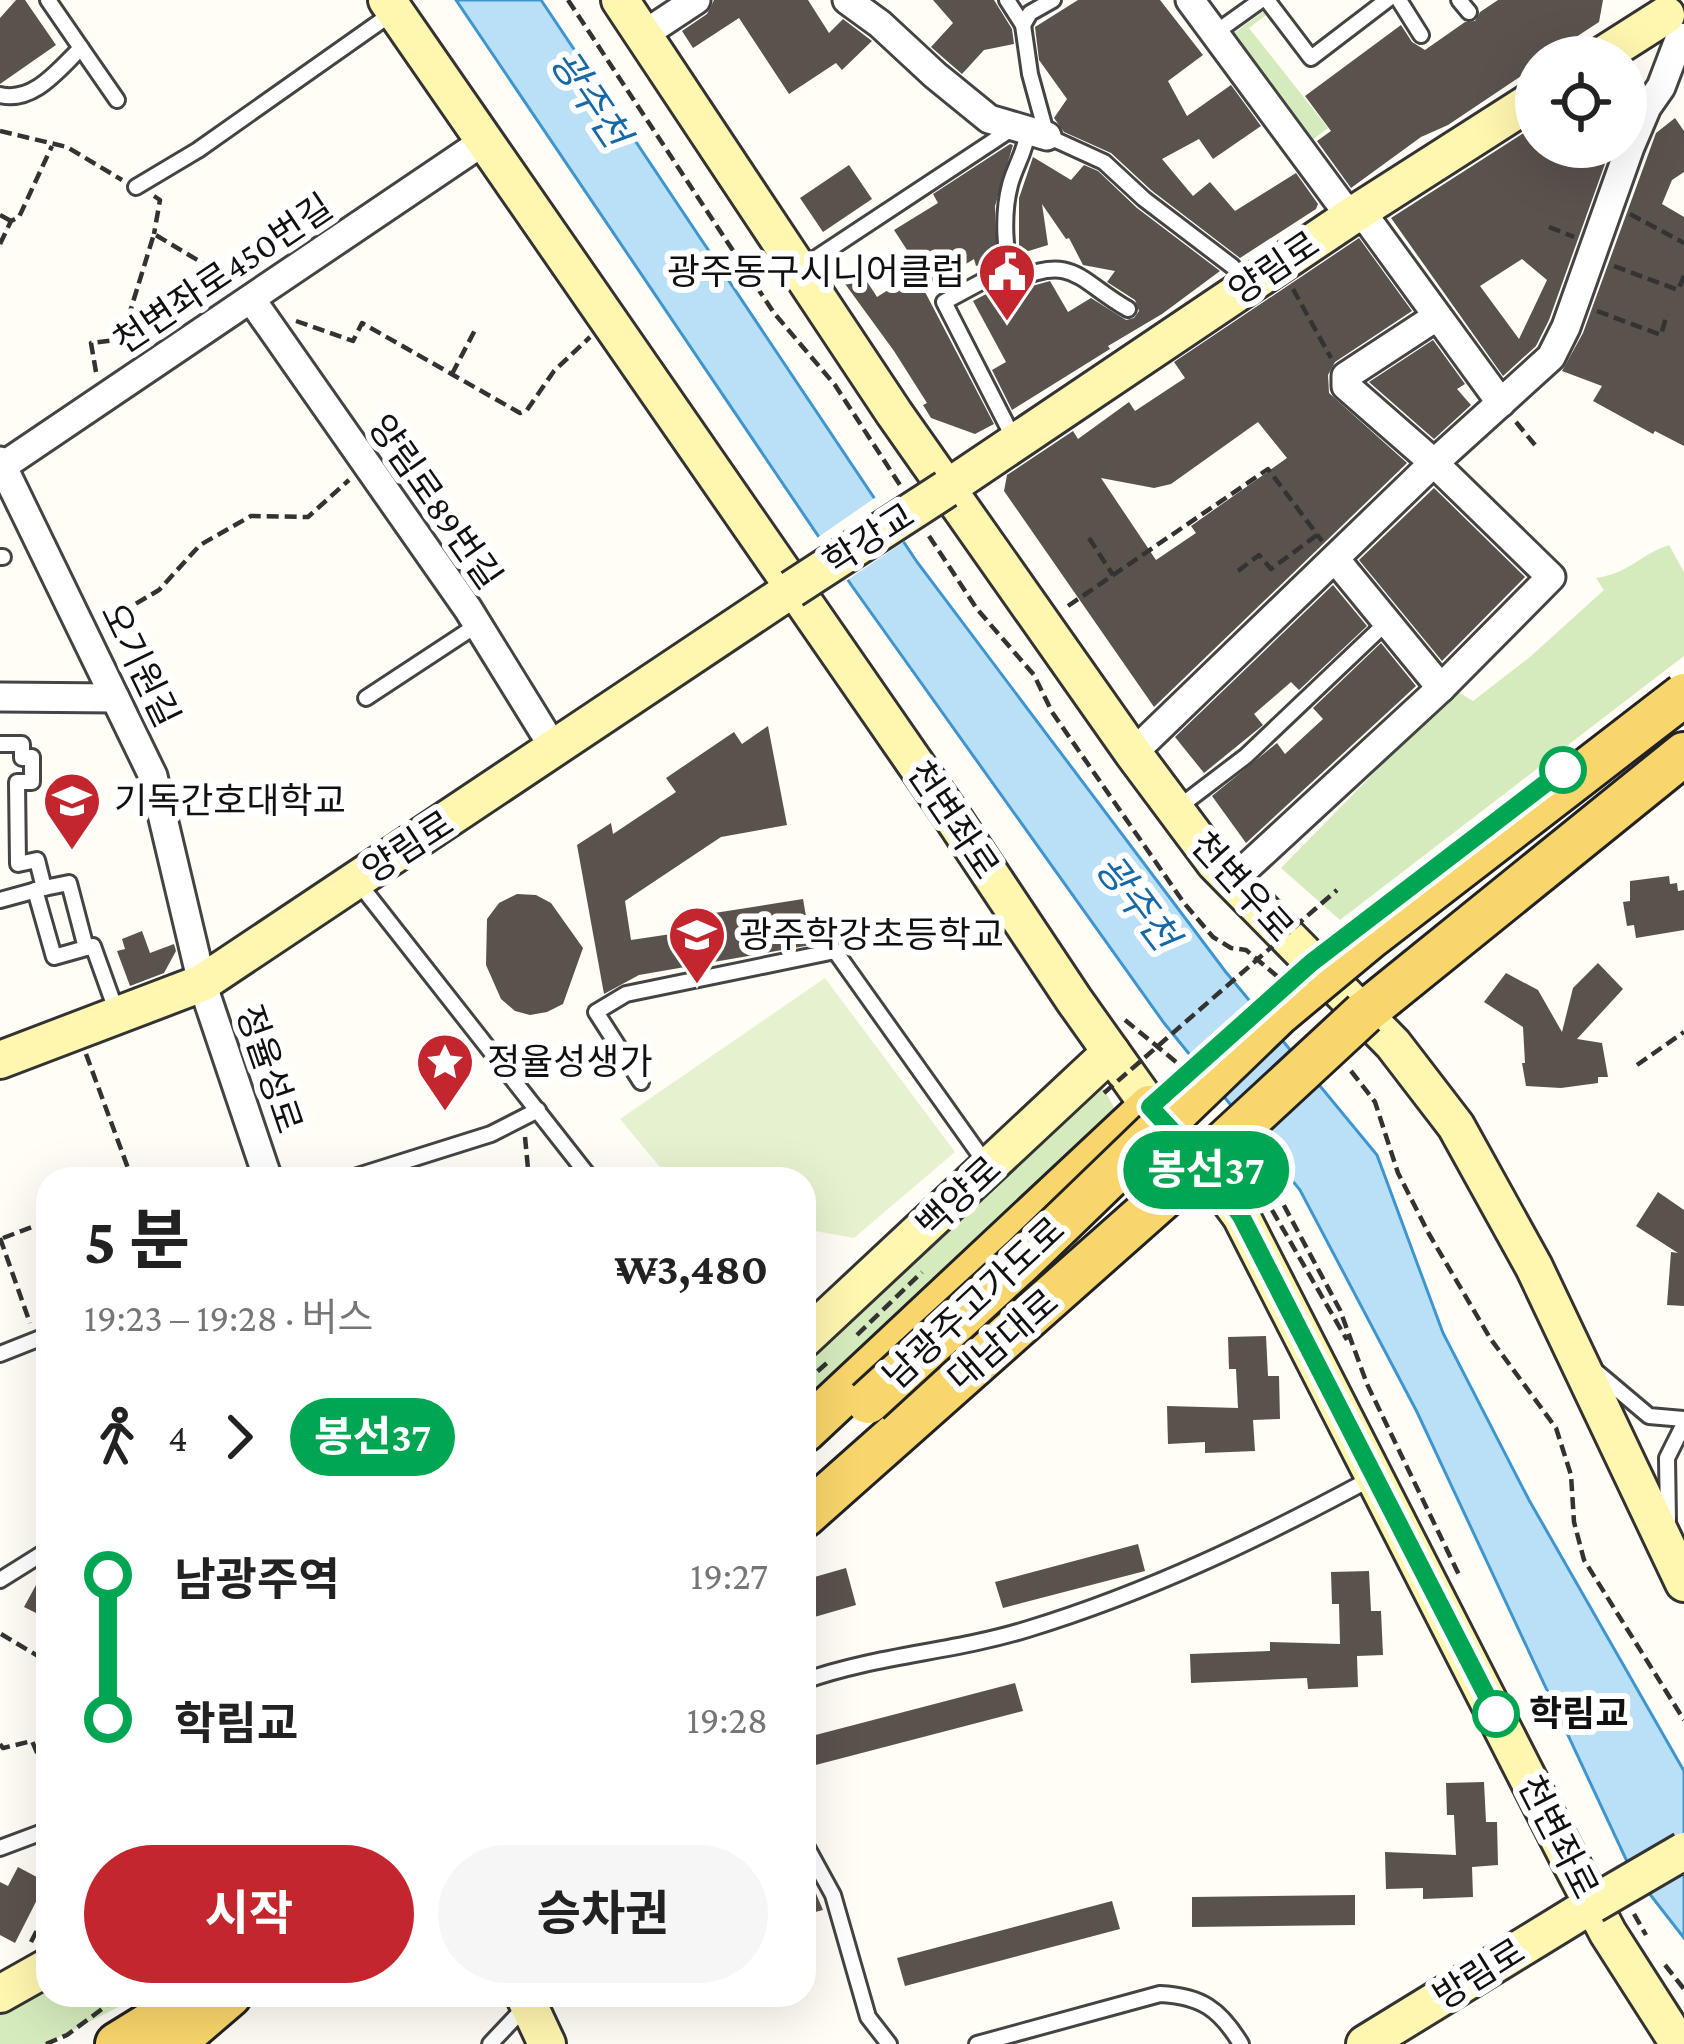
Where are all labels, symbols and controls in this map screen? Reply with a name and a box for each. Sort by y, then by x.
map controls [1515,36,1647,168]
button: locate [1515,36,1647,168]
water label: 광주천 [542,41,640,158]
street label: 천변좌로450번길 [106,186,340,362]
street label: 양림로 [1222,224,1326,312]
public building icon: 광주동구시니어클럽 [976,241,1038,323]
place label: 광주동구시니어클럽 [667,252,965,292]
street label: 양림로89번길 [360,407,510,597]
street label: 학강교 [816,495,922,583]
street label: 오기원길 [93,597,187,733]
unlabelled marker [1541,748,1585,792]
street label: 천변좌로 [899,754,1007,886]
school or university icon: 기독간호대학교 [41,770,103,852]
place label: 기독간호대학교 [114,781,346,821]
street label: 양림로 [355,803,461,891]
street label: 천변우로 [1183,824,1301,950]
water label: 광주천 [1087,846,1189,961]
school or university icon: 광주학강초등학교 [666,904,728,986]
place label: 광주학강초등학교 [739,915,1004,955]
street label: 정율성로 [229,1000,309,1138]
place icon: 정율성생가 [414,1031,476,1113]
place label: 정율성생가 [487,1042,653,1082]
line badge: 봉선37 [1122,1131,1290,1209]
text: 봉선37 [1147,1146,1265,1193]
street label: 백양로 [909,1148,1009,1246]
text: 5 분 [84,1204,190,1277]
street label: 남광주고가도로 [876,1209,1072,1397]
text: ₩3,480 [615,1244,768,1294]
street label: 대남대로 [940,1281,1066,1399]
text: 19:23 – 19:28 · 버스 [84,1296,373,1339]
icon: walk [84,1404,150,1470]
icon: forward [206,1404,272,1470]
text: 봉선37 [314,1413,431,1460]
text: 4 [168,1416,188,1459]
text: 19:27 [690,1554,768,1597]
text: 남광주역 [174,1555,340,1605]
marker: 학림교 [1474,1692,1518,1736]
place label: 학림교 [1529,1694,1628,1734]
text: 19:28 [687,1698,768,1741]
text: 학림교 [174,1699,298,1749]
street label: 천변좌로 [1510,1769,1606,1905]
button: 시작 [84,1845,414,1983]
button: 승차권 [438,1845,768,1983]
street label: 방림로 [1426,1931,1532,2017]

